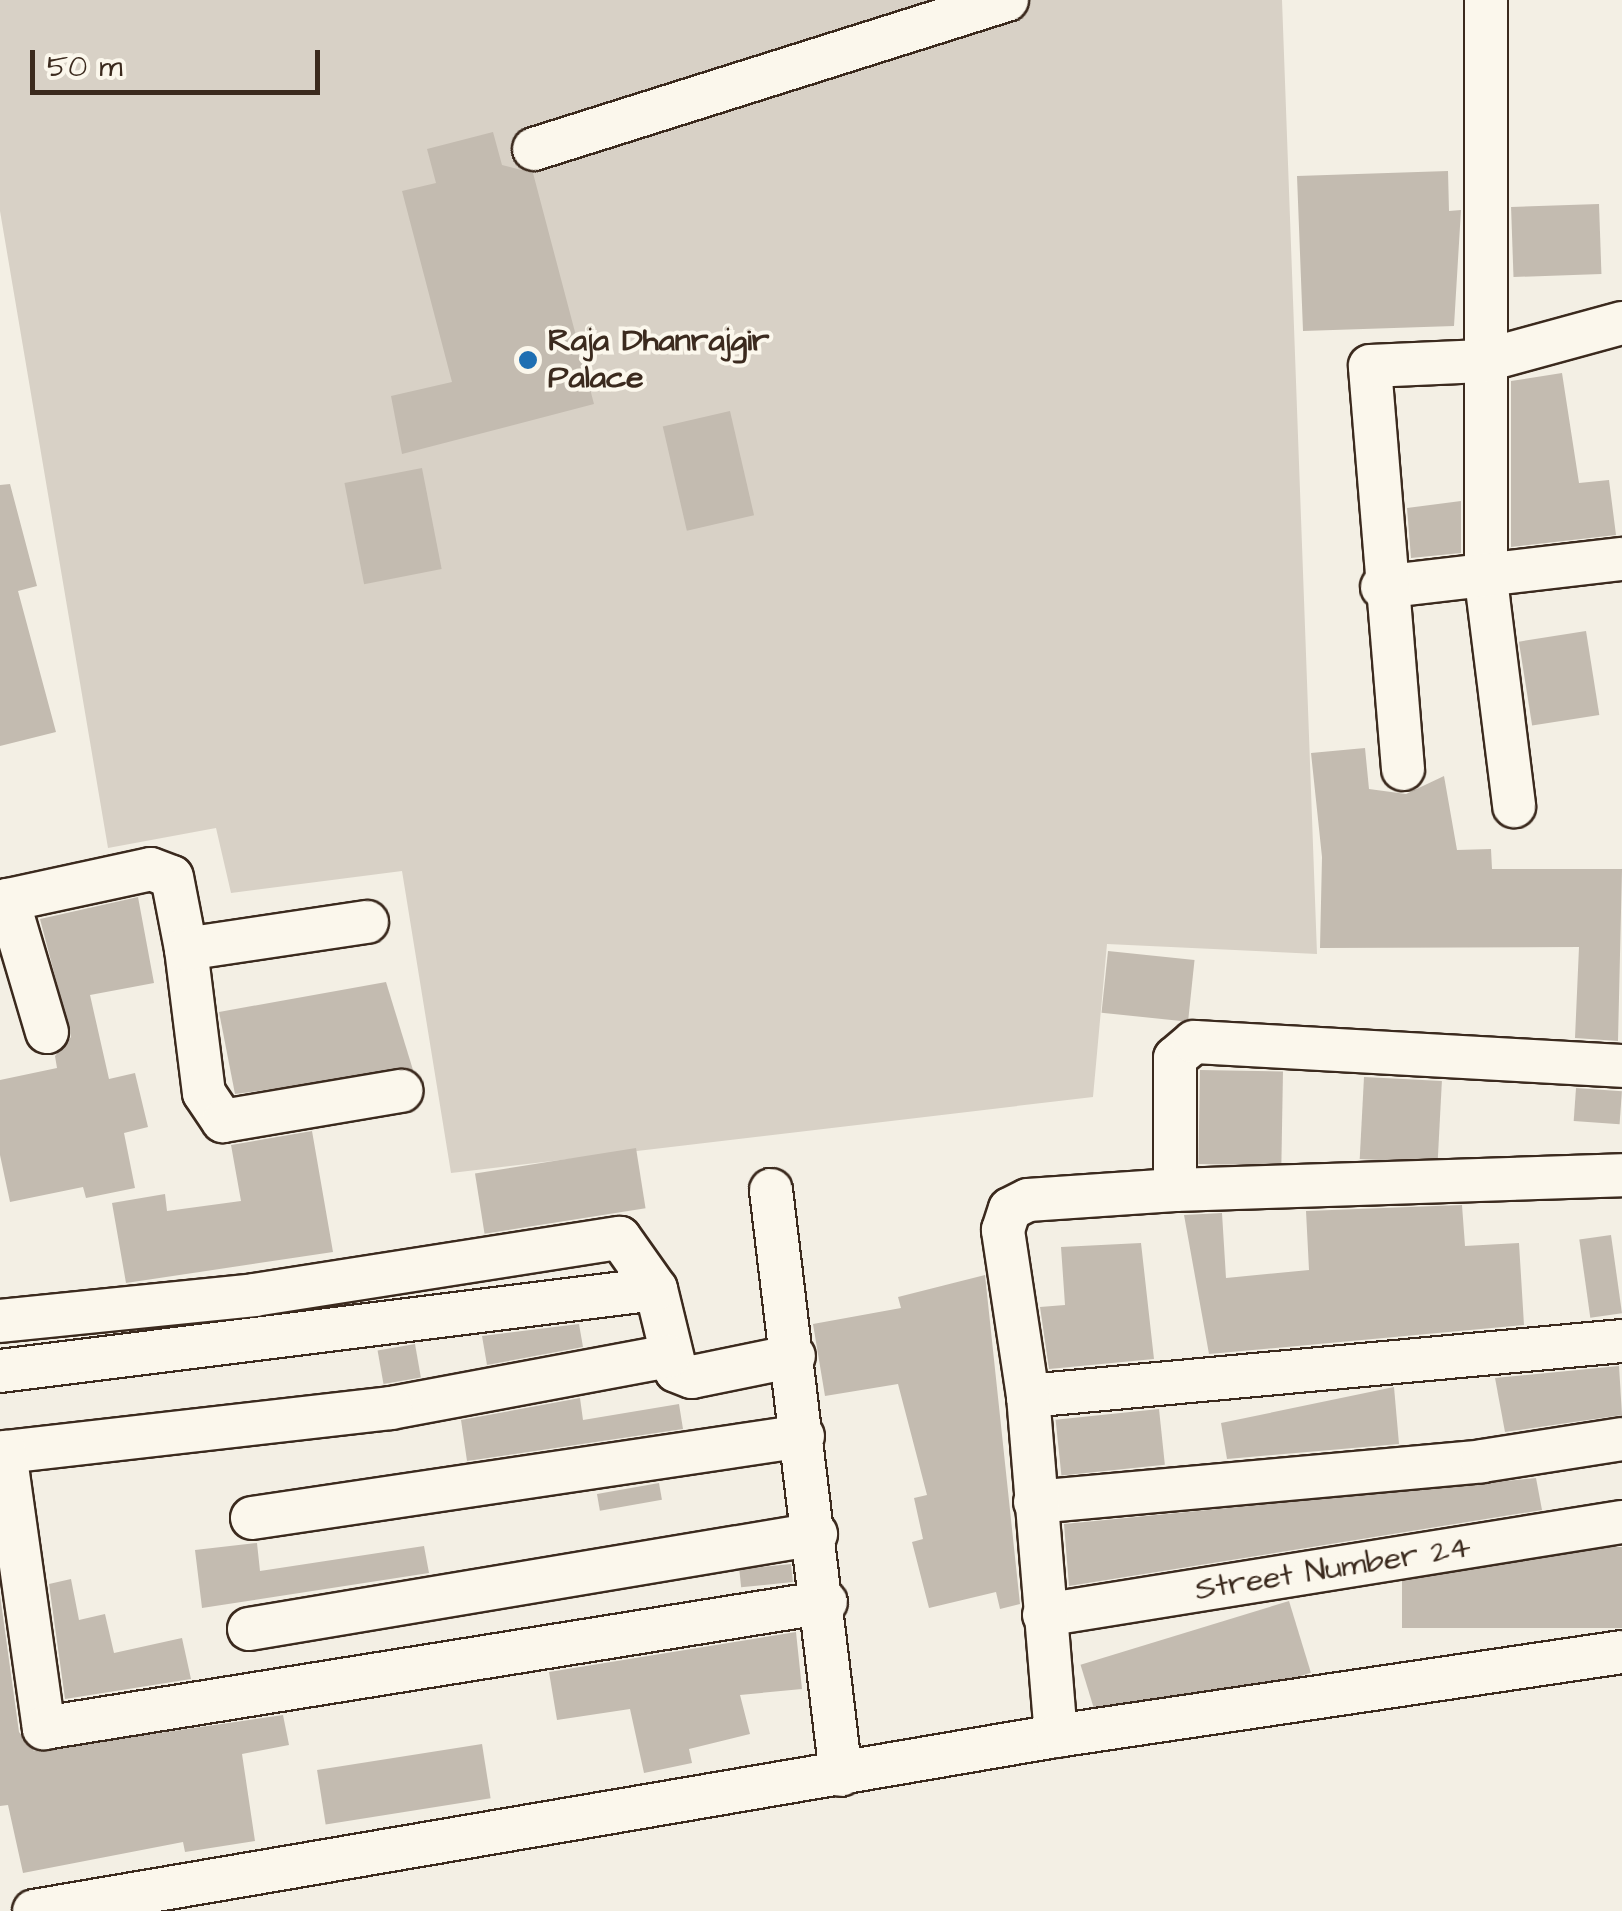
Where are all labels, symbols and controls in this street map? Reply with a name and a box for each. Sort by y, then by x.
scale bar [35,30,325,92]
text: 50 m [47,46,123,88]
place label: Raja Dhanrajgir Palace [548,323,769,398]
marker: Raja Dhanrajgir Palace [517,349,539,371]
street label: Street Number 24 [1192,1528,1474,1610]

